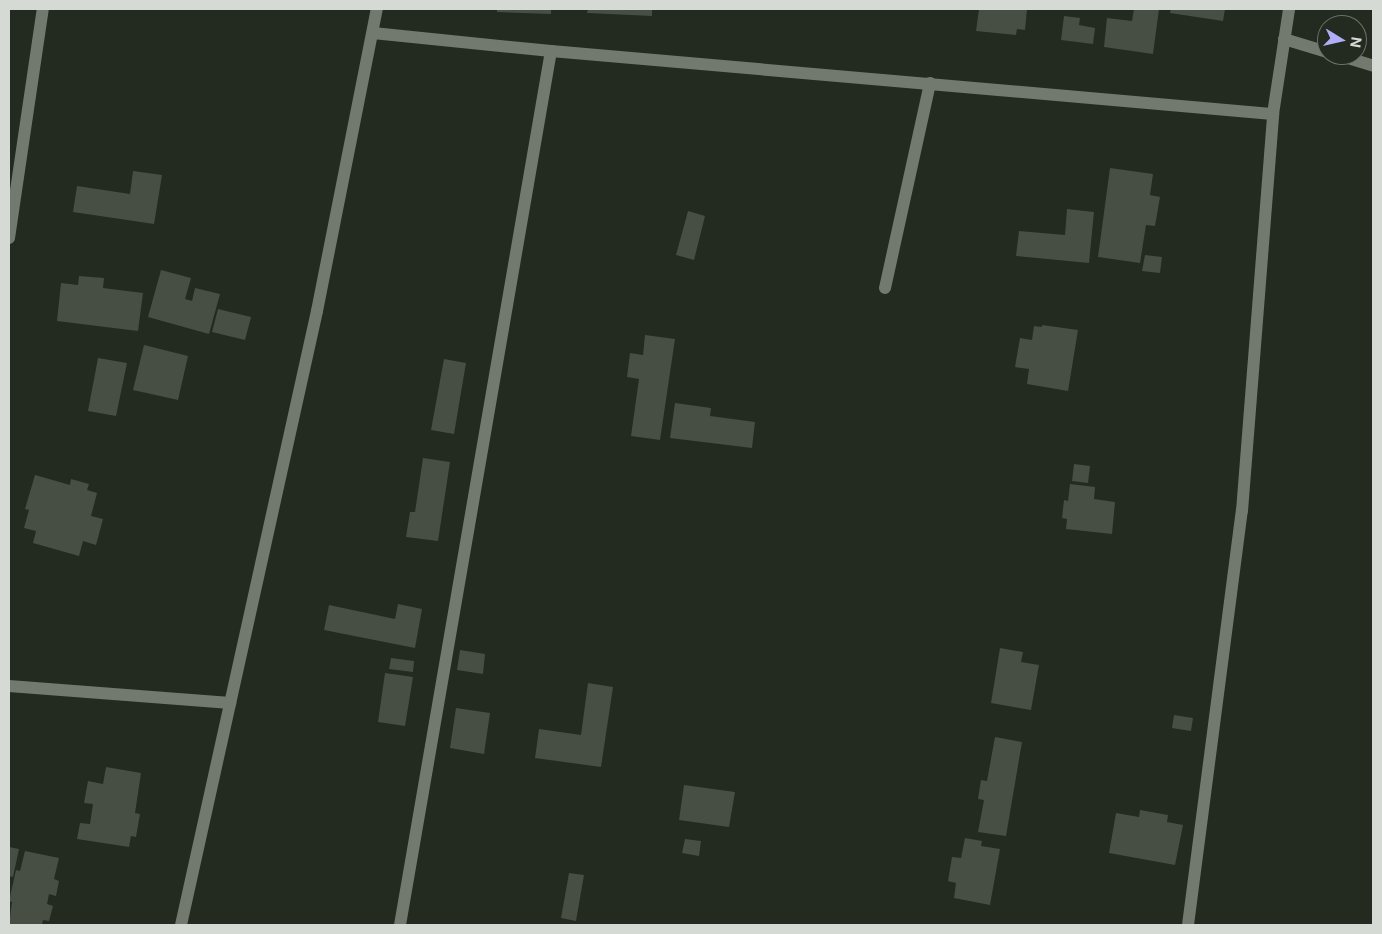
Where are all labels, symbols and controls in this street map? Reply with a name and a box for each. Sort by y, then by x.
north arrow [1317,15,1367,65]
text: N [1347,36,1366,49]

